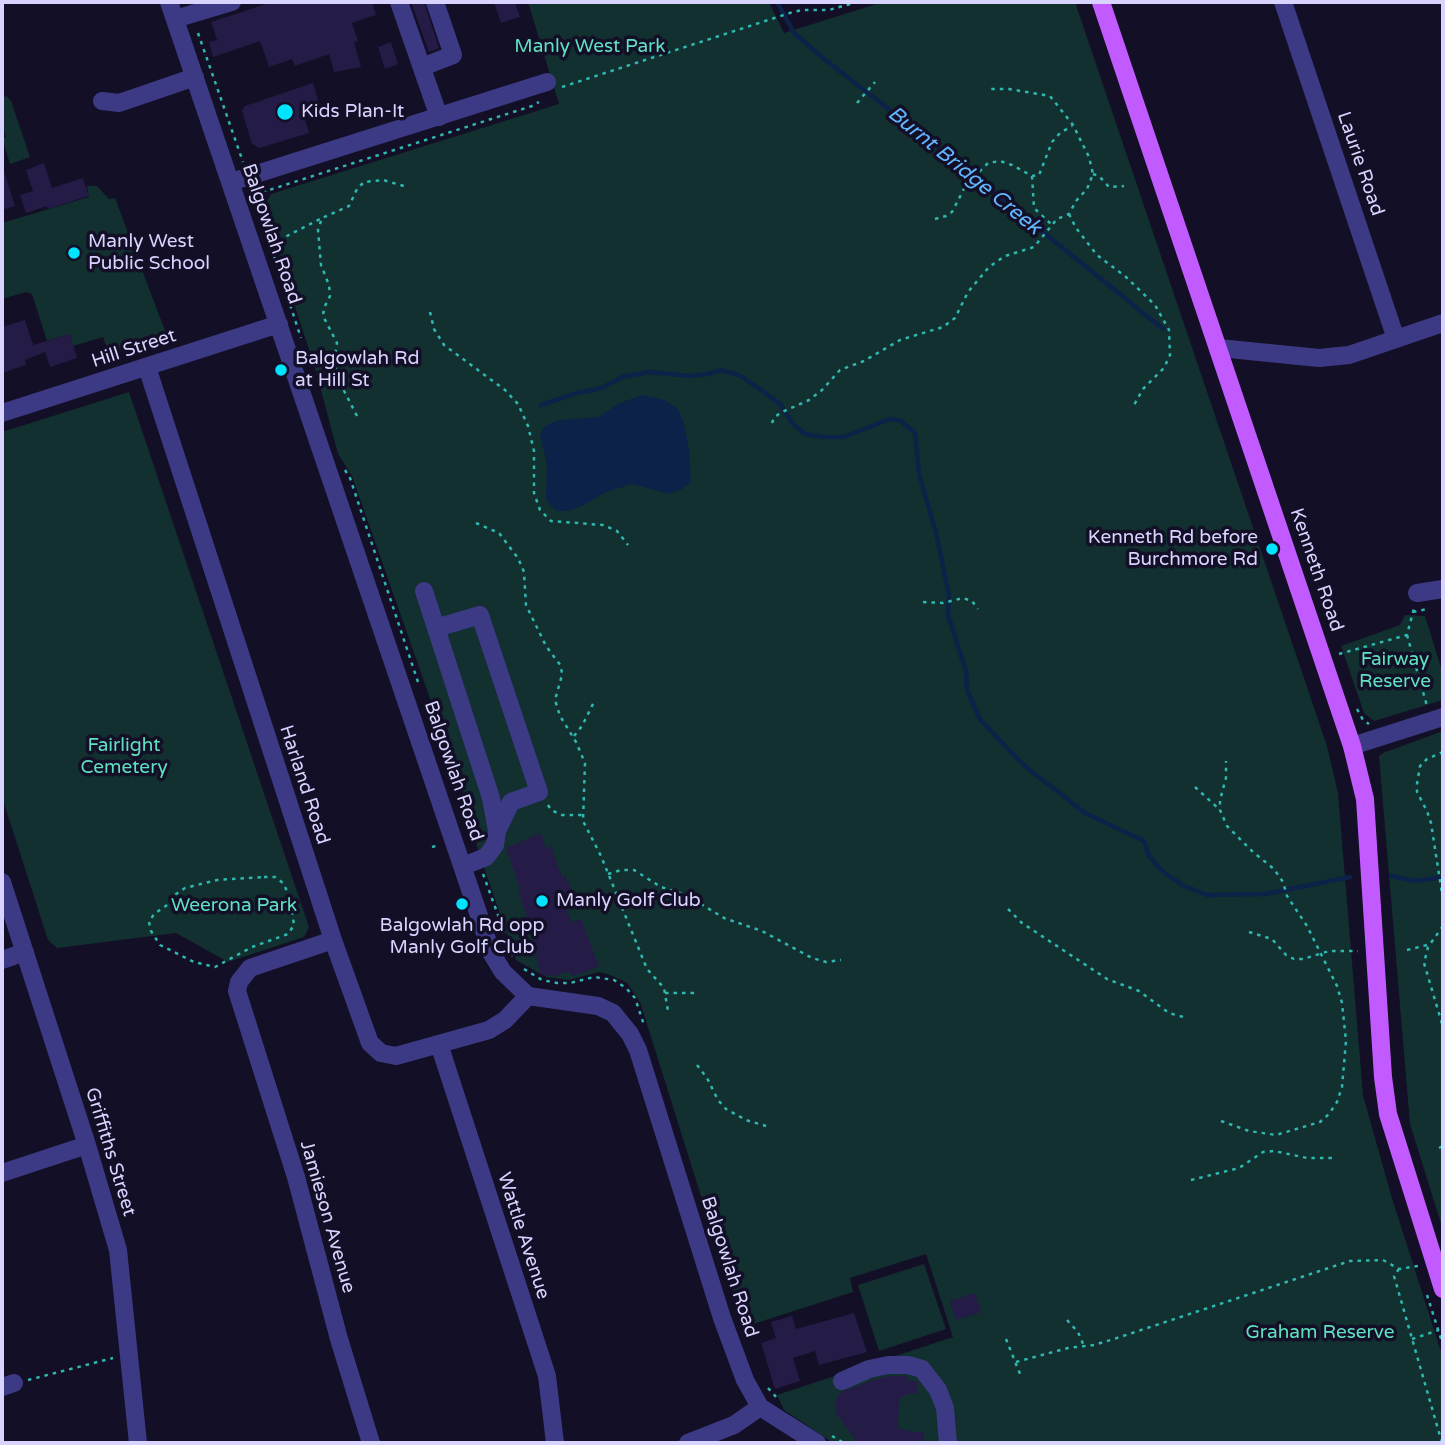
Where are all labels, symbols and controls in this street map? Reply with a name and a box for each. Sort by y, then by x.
park label: Manly West Park [514,36,666,58]
place label: Kids Plan-It [301,101,404,123]
water label: Burnt Bridge Creek [882,101,1046,241]
marker: Kids Plan-It [275,102,295,122]
street label: Laurie Road [1332,109,1388,219]
street label: Balgowlah Road [236,161,306,307]
place label: Manly West Public School [88,231,210,275]
marker: Manly West Public School [66,245,82,261]
street label: Hill Street [89,325,179,373]
place label: Balgowlah Rd at Hill St [295,348,419,392]
marker: Balgowlah Rd at Hill St [273,362,289,378]
street label: Kenneth Road [1284,505,1348,635]
place label: Kenneth Rd before Burchmore Rd [1088,527,1258,571]
marker: Kenneth Rd before Burchmore Rd [1264,541,1280,557]
park label: Fairway Reserve [1359,649,1431,693]
street label: Balgowlah Road [418,698,488,844]
street label: Harland Road [274,723,334,847]
park label: Fairlight Cemetery [80,735,168,779]
place label: Manly Golf Club [556,890,701,912]
marker: Manly Golf Club [534,893,550,909]
park label: Weerona Park [171,895,297,917]
marker: Balgowlah Rd opp Manly Golf Club [454,896,470,912]
place label: Balgowlah Rd opp Manly Golf Club [380,915,544,959]
street label: Griffiths Street [80,1085,140,1219]
street label: Jamieson Avenue [294,1138,360,1296]
street label: Wattle Avenue [492,1170,554,1302]
street label: Balgowlah Road [695,1194,763,1340]
park label: Graham Reserve [1245,1322,1395,1344]

